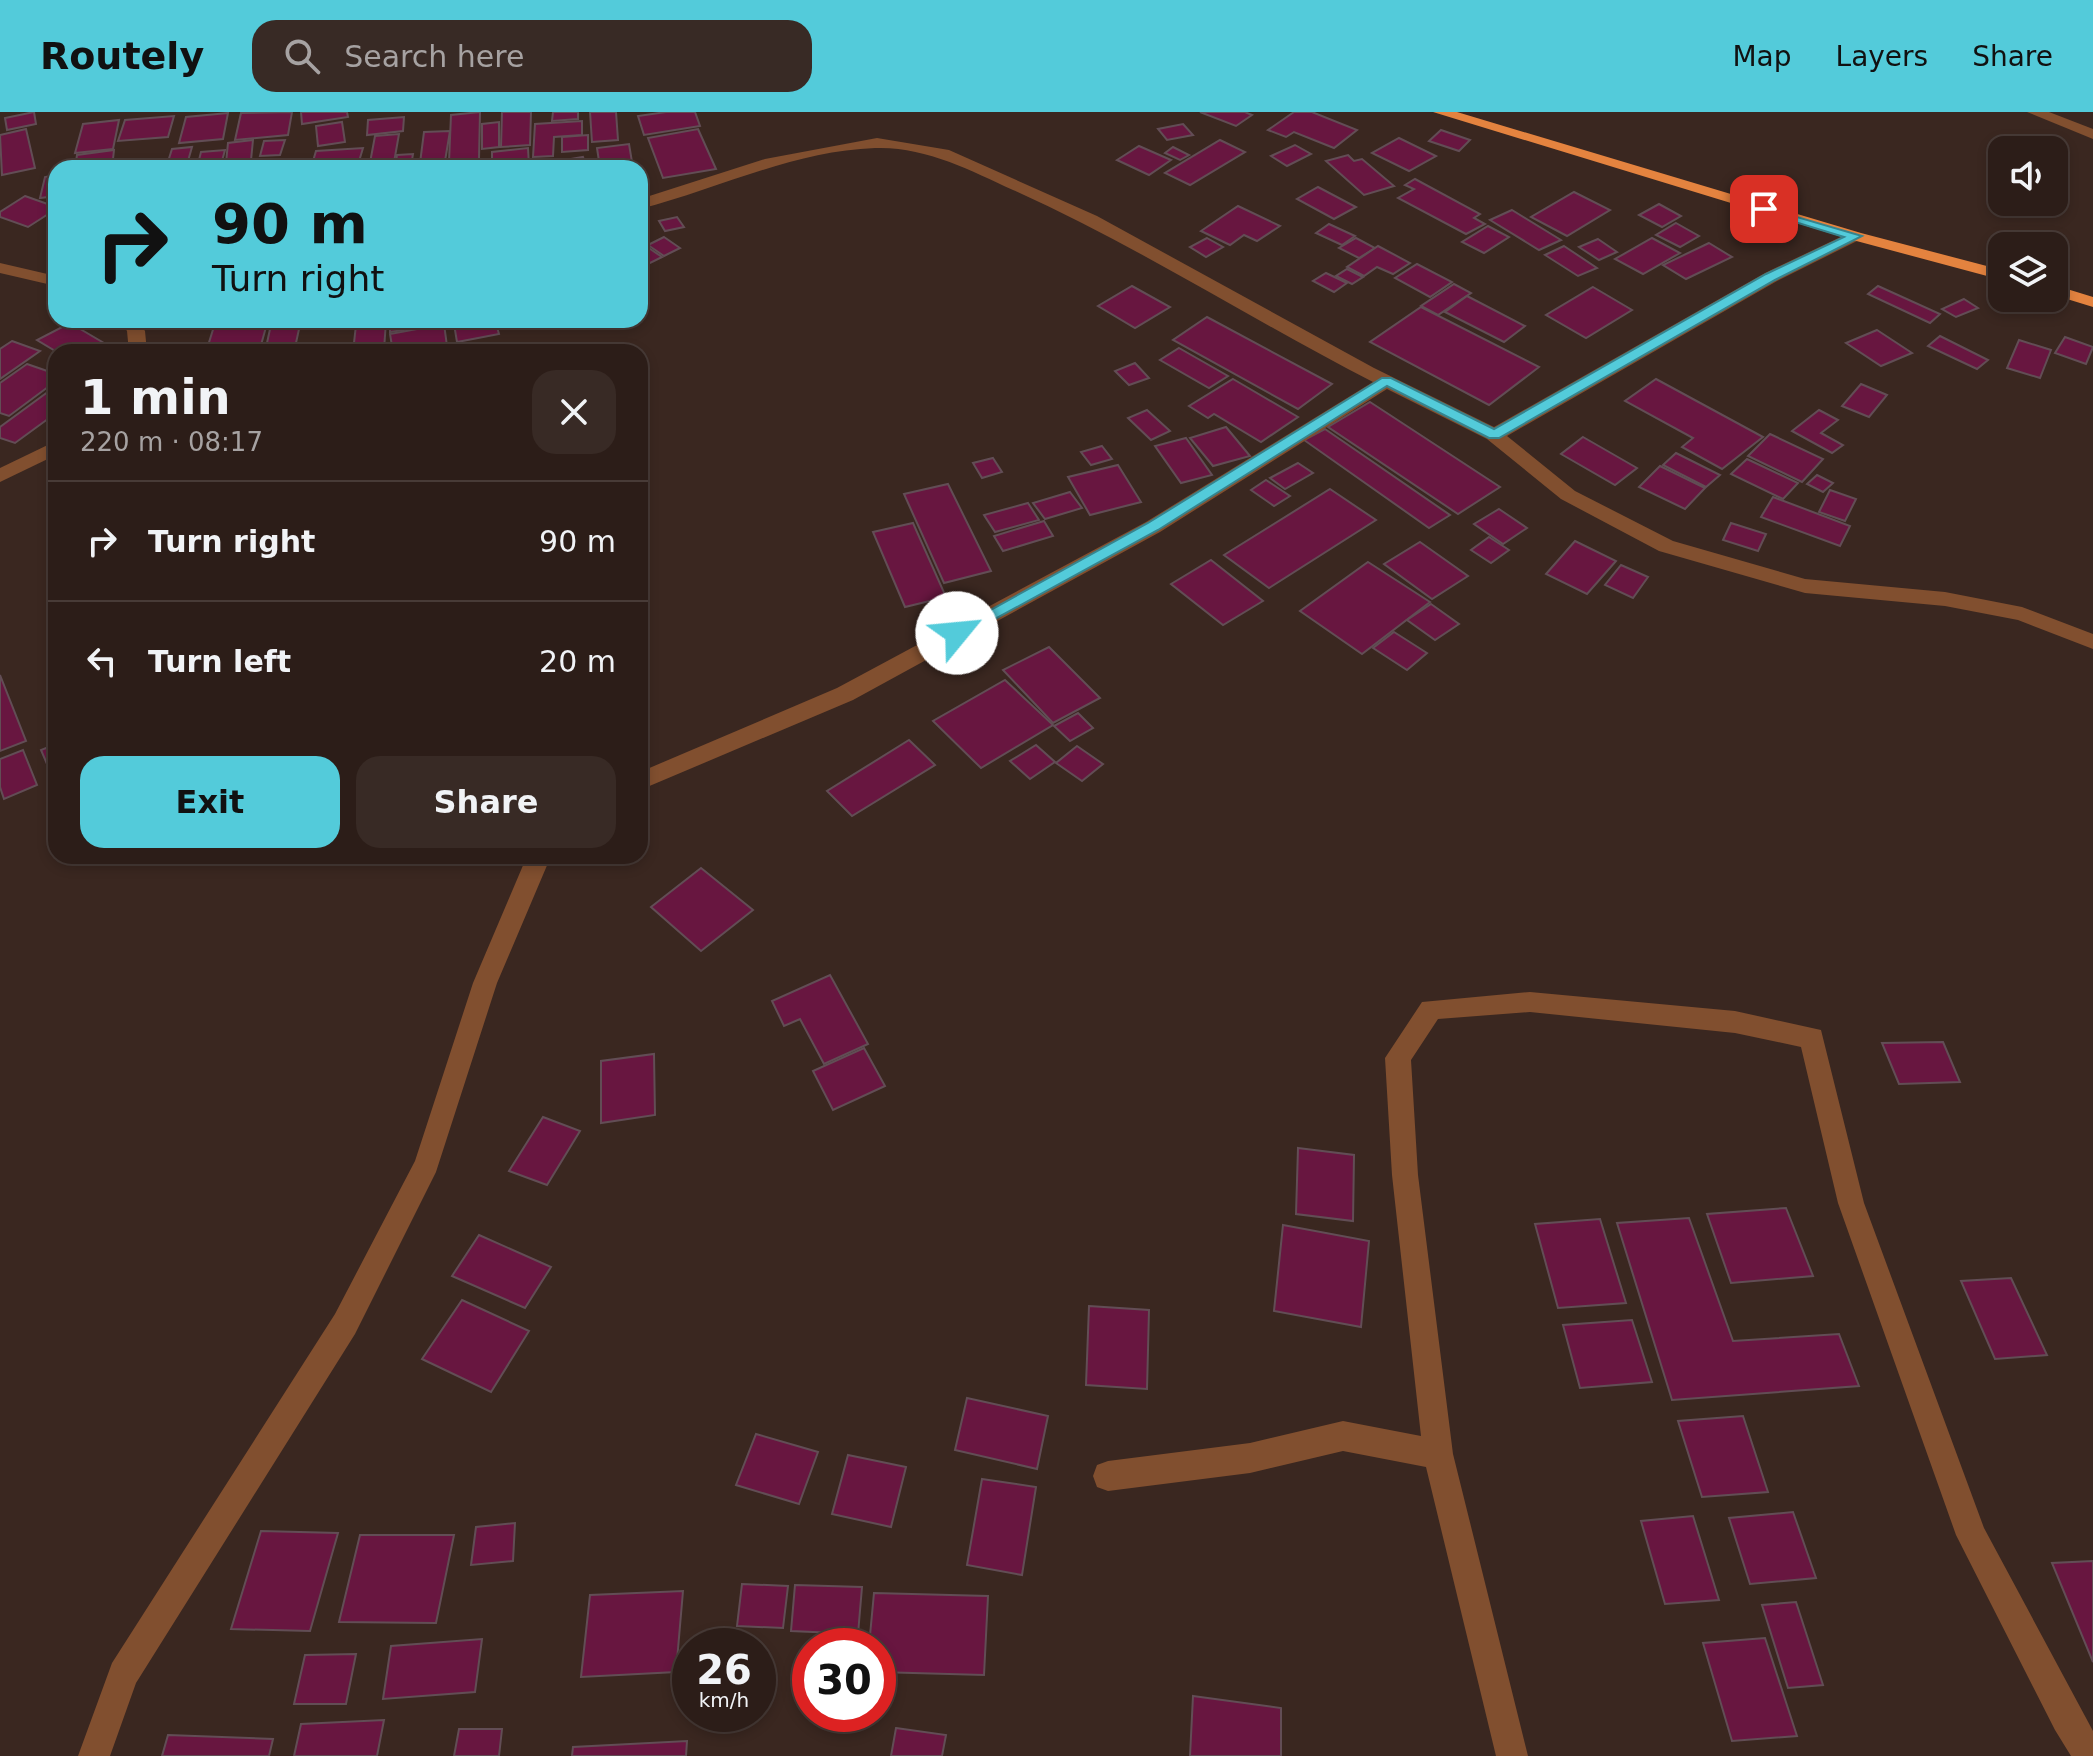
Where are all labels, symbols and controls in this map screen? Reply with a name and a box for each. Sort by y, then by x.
search box [252,20,812,92]
text: Routely [40,34,204,78]
icon: search [280,34,324,78]
text: Search here [344,39,524,74]
text: Map [1732,40,1792,73]
text: Layers [1836,40,1928,73]
text: Share [1972,40,2053,73]
map controls [1988,136,2068,312]
button: sound [1988,136,2068,216]
pin [1730,175,1798,243]
icon: arrive [1742,187,1786,231]
text: 90 m [212,191,368,256]
icon: right [80,192,184,296]
button: layers [1988,232,2068,312]
text: Turn right [212,258,384,299]
text: 1 min [80,369,231,425]
button: close [532,370,616,454]
text: 220 m · 08:17 [80,427,263,457]
icon: right [80,519,124,563]
text: Turn right [148,524,315,559]
text: 90 m [539,524,616,559]
position arrow [915,591,999,675]
icon: left [80,639,124,683]
text: Turn left [148,644,291,679]
text: 20 m [539,644,616,679]
button: Exit [80,756,340,848]
button: Share [356,756,616,848]
speed limit sign: 30 [792,1628,896,1732]
text: 26 [696,1647,752,1693]
text: km/h [699,1688,749,1712]

